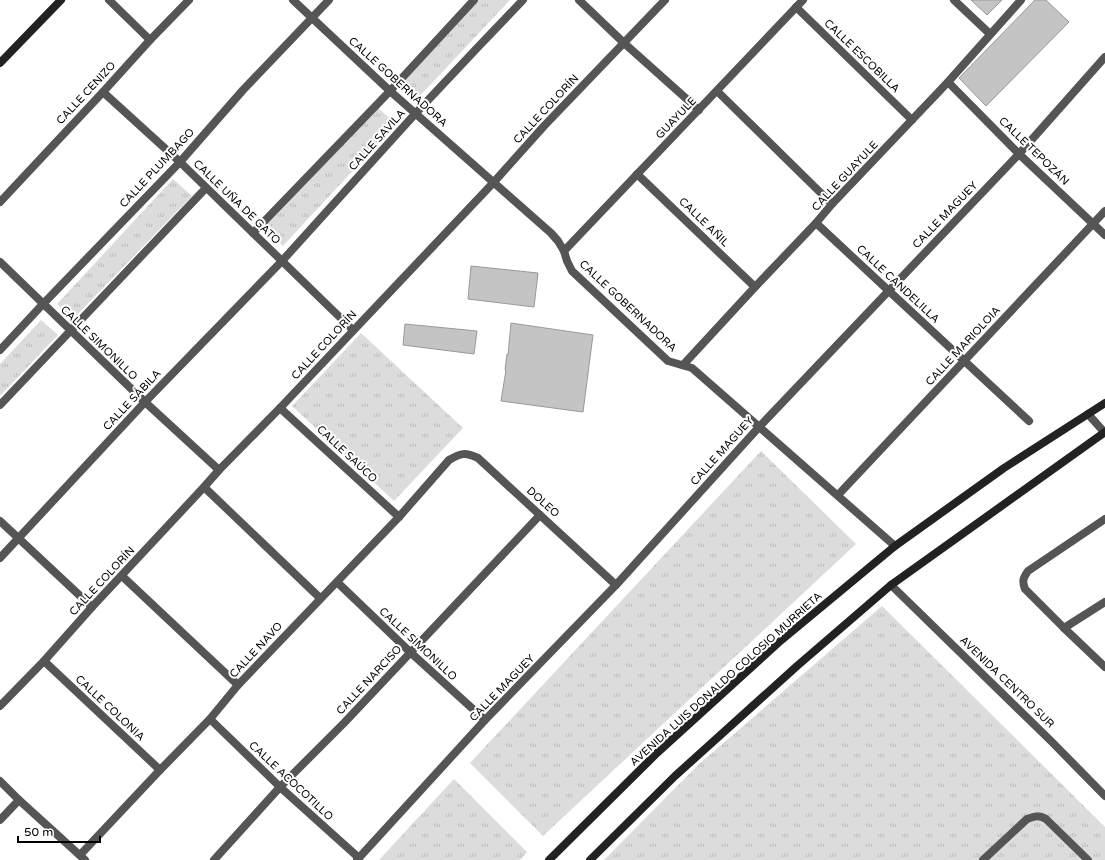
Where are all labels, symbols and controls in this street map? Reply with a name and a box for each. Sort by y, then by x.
street label: CALLE ESCOBILLA [822,17,902,95]
street label: CALLE GOBERNADORA [346,34,450,130]
street label: CALLE CENIZO [54,59,118,127]
street label: CALLE COLORÍN [510,71,581,146]
street label: GUAYULE [653,95,699,141]
street label: CALLE SAVILA [346,107,408,173]
street label: CALLE TEPOZÁN [996,113,1072,188]
street label: CALLE PLUMBAGO [117,126,197,210]
street label: CALLE GUAYULE [809,138,881,214]
street label: CALLE UÑA DE GATO [191,157,283,247]
street label: CALLE MAGUEY [910,179,980,251]
street label: CALLE AÑIL [676,195,732,250]
street label: CALLE CANDELILLA [854,242,942,326]
street label: CALLE GOBERNADORA [577,257,679,355]
street label: CALLE SIMONILLO [58,303,140,383]
street label: CALLE MARIOLOIA [923,304,1003,388]
street label: CALLE COLORÍN [288,307,359,382]
street label: CALLE SÁBILA [100,366,164,433]
street label: CALLE MAGUEY [688,414,756,488]
street label: CALLE SAÚCO [314,422,381,485]
street label: DOLEO [524,484,562,520]
street label: CALLE COLORÍN [66,543,137,618]
street label: AVENIDA LUIS DONALDO COLOSIO MURRIETA [627,589,825,769]
street label: CALLE SIMONILLO [376,605,460,683]
street label: CALLE NAVO [227,619,285,681]
street label: AVENIDA CENTRO SUR [957,633,1057,731]
street label: CALLE NARCISO [334,643,404,717]
street label: CALLE MAGUEY [467,652,537,724]
street label: CALLE COLONIA [73,672,147,744]
street label: CALLE ACOCOTILLO [246,739,336,823]
scale bar [18,818,100,844]
text: 50 m [24,825,53,839]

